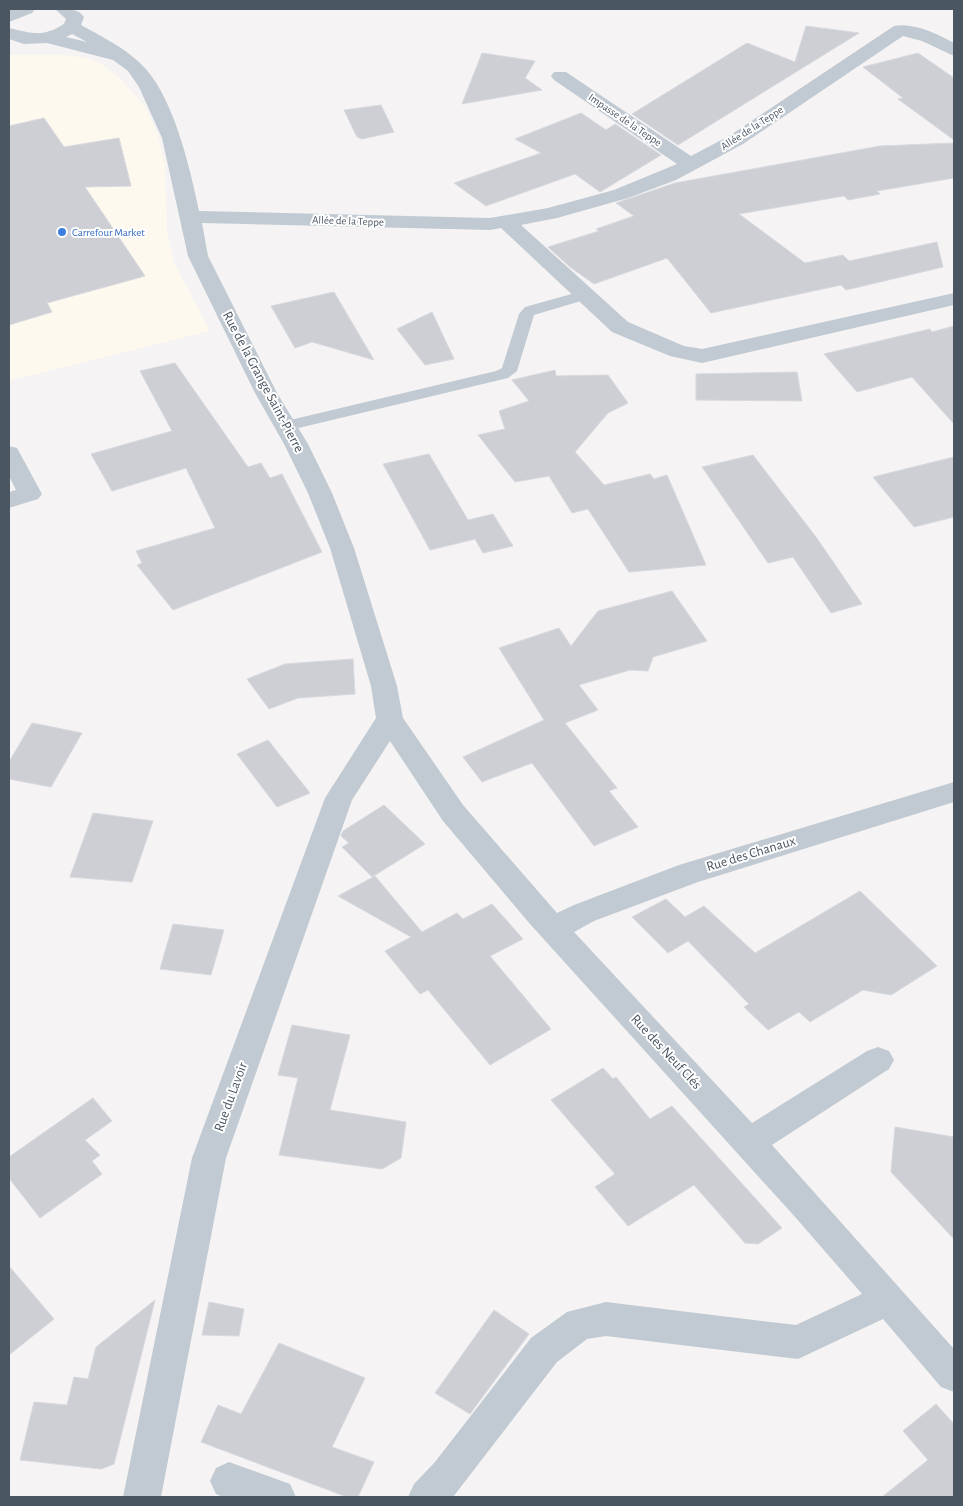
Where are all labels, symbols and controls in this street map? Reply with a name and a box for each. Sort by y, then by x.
street label: Impasse de la Teppe [586,92,664,148]
street label: Allée de la Teppe [719,104,785,152]
street label: Allée de la Teppe [312,214,384,228]
marker: Carrefour Market [56,226,68,238]
place label: Carrefour Market [72,227,145,238]
street label: Rue de la Grange Saint-Pierre [220,309,306,455]
street label: Rue des Chanaux [705,834,797,874]
street label: Rue des Neuf Clés [628,1012,704,1092]
street label: Rue du Lavoir [212,1060,250,1134]

